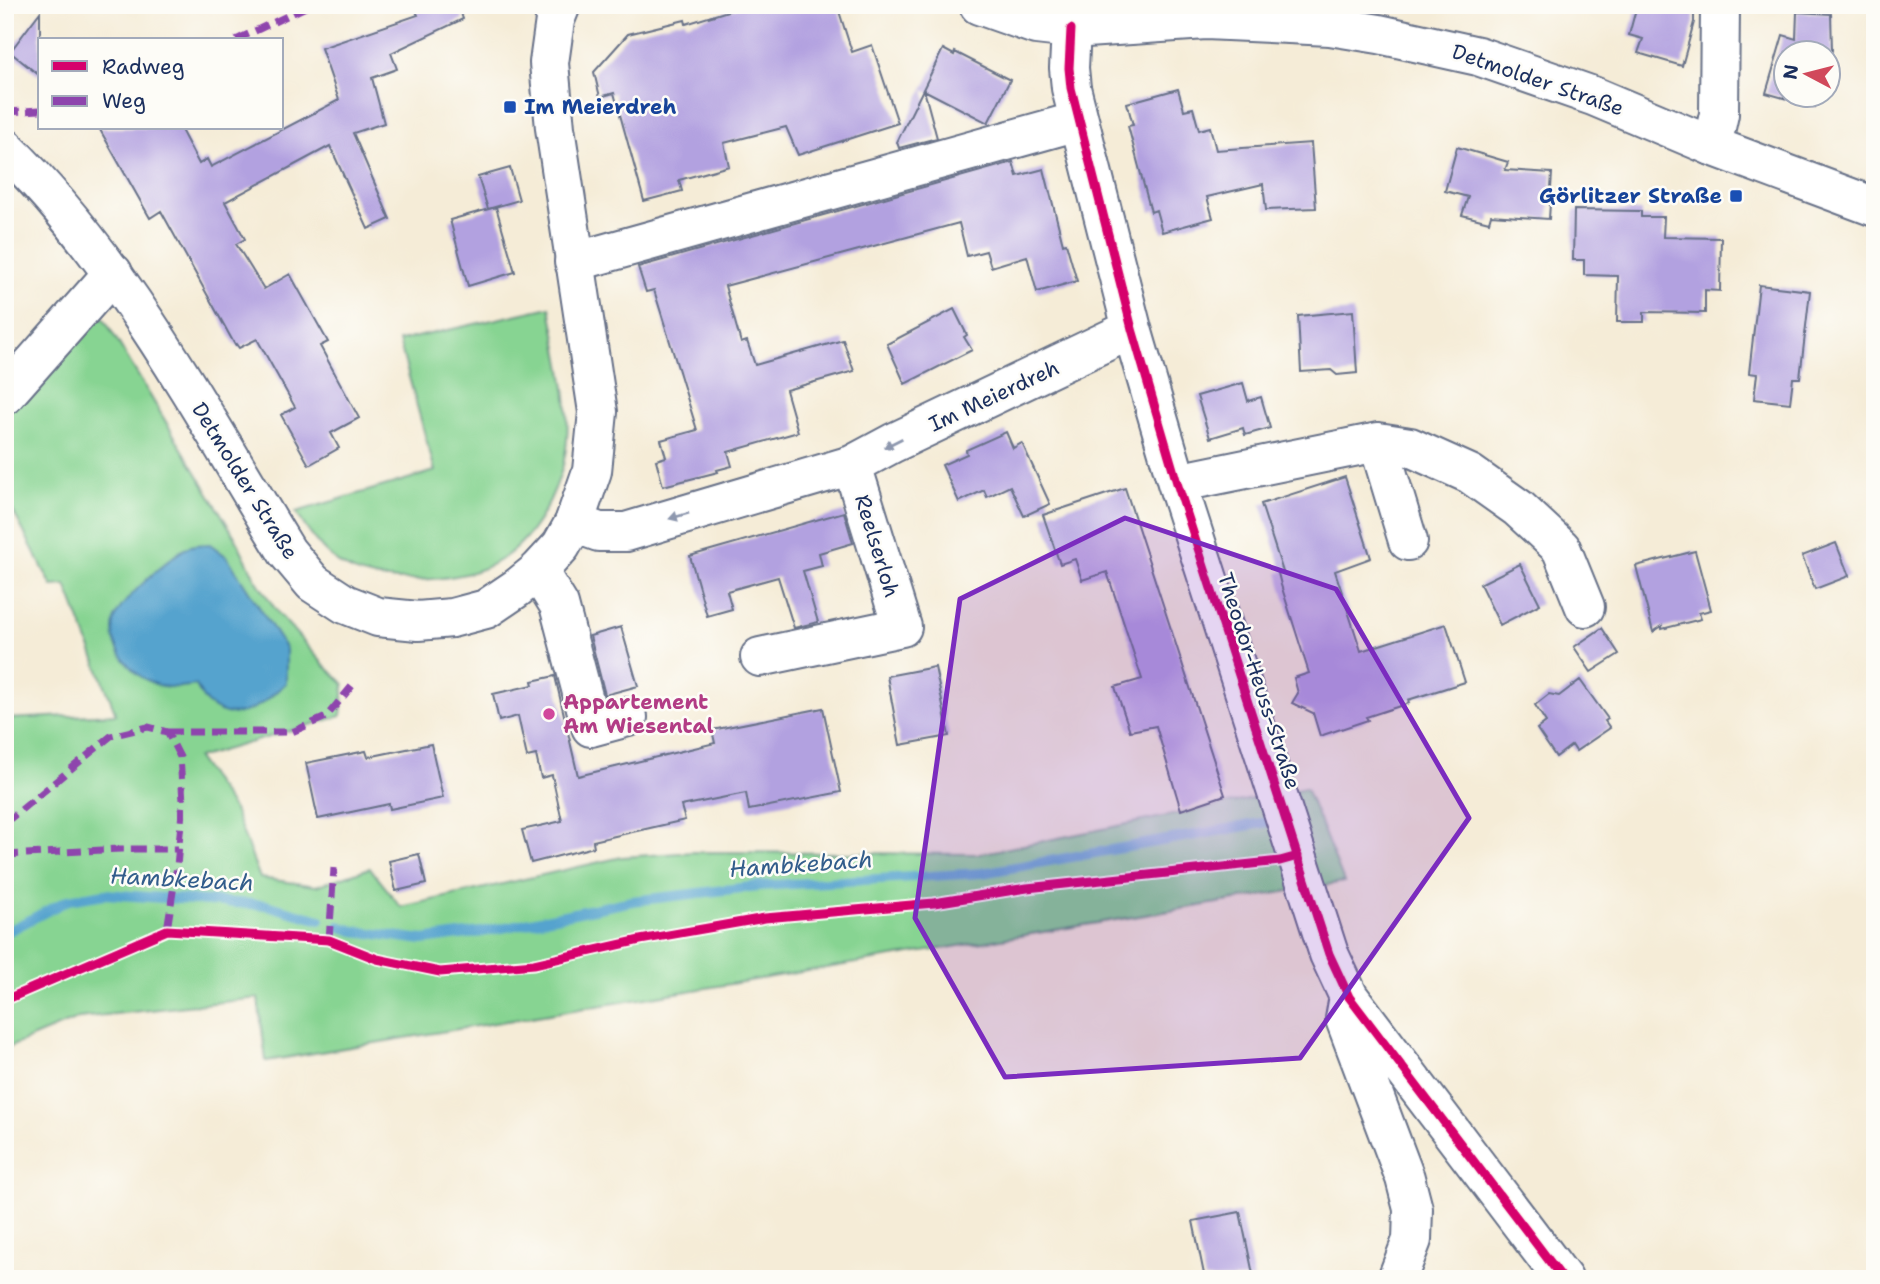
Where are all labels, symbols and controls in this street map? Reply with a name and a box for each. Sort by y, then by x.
street label: Detmolder Straße [1448,37,1628,123]
legend [38,38,284,130]
north arrow [1772,38,1842,108]
text: Radweg [102,53,185,81]
text: N [1777,63,1804,81]
text: Weg [102,87,146,115]
place label: Im Meierdreh [524,93,676,121]
marker: Im Meierdreh [502,99,518,115]
place label: Görlitzer Straße [1539,182,1722,210]
marker: Görlitzer Straße [1728,188,1744,204]
street label: Im Meierdreh [924,354,1064,438]
street label: Detmolder Straße [185,397,305,565]
one-way arrow [883,438,903,449]
street label: Reelserloh [848,491,906,601]
one-way arrow [668,512,689,522]
street label: Theodor-Heuss-Straße [1211,569,1307,793]
place label: Appartement Am Wiesental [563,688,714,740]
marker: Appartement Am Wiesental [541,706,557,722]
water label: Hambkebach [728,844,874,884]
water label: Hambkebach [109,860,255,898]

